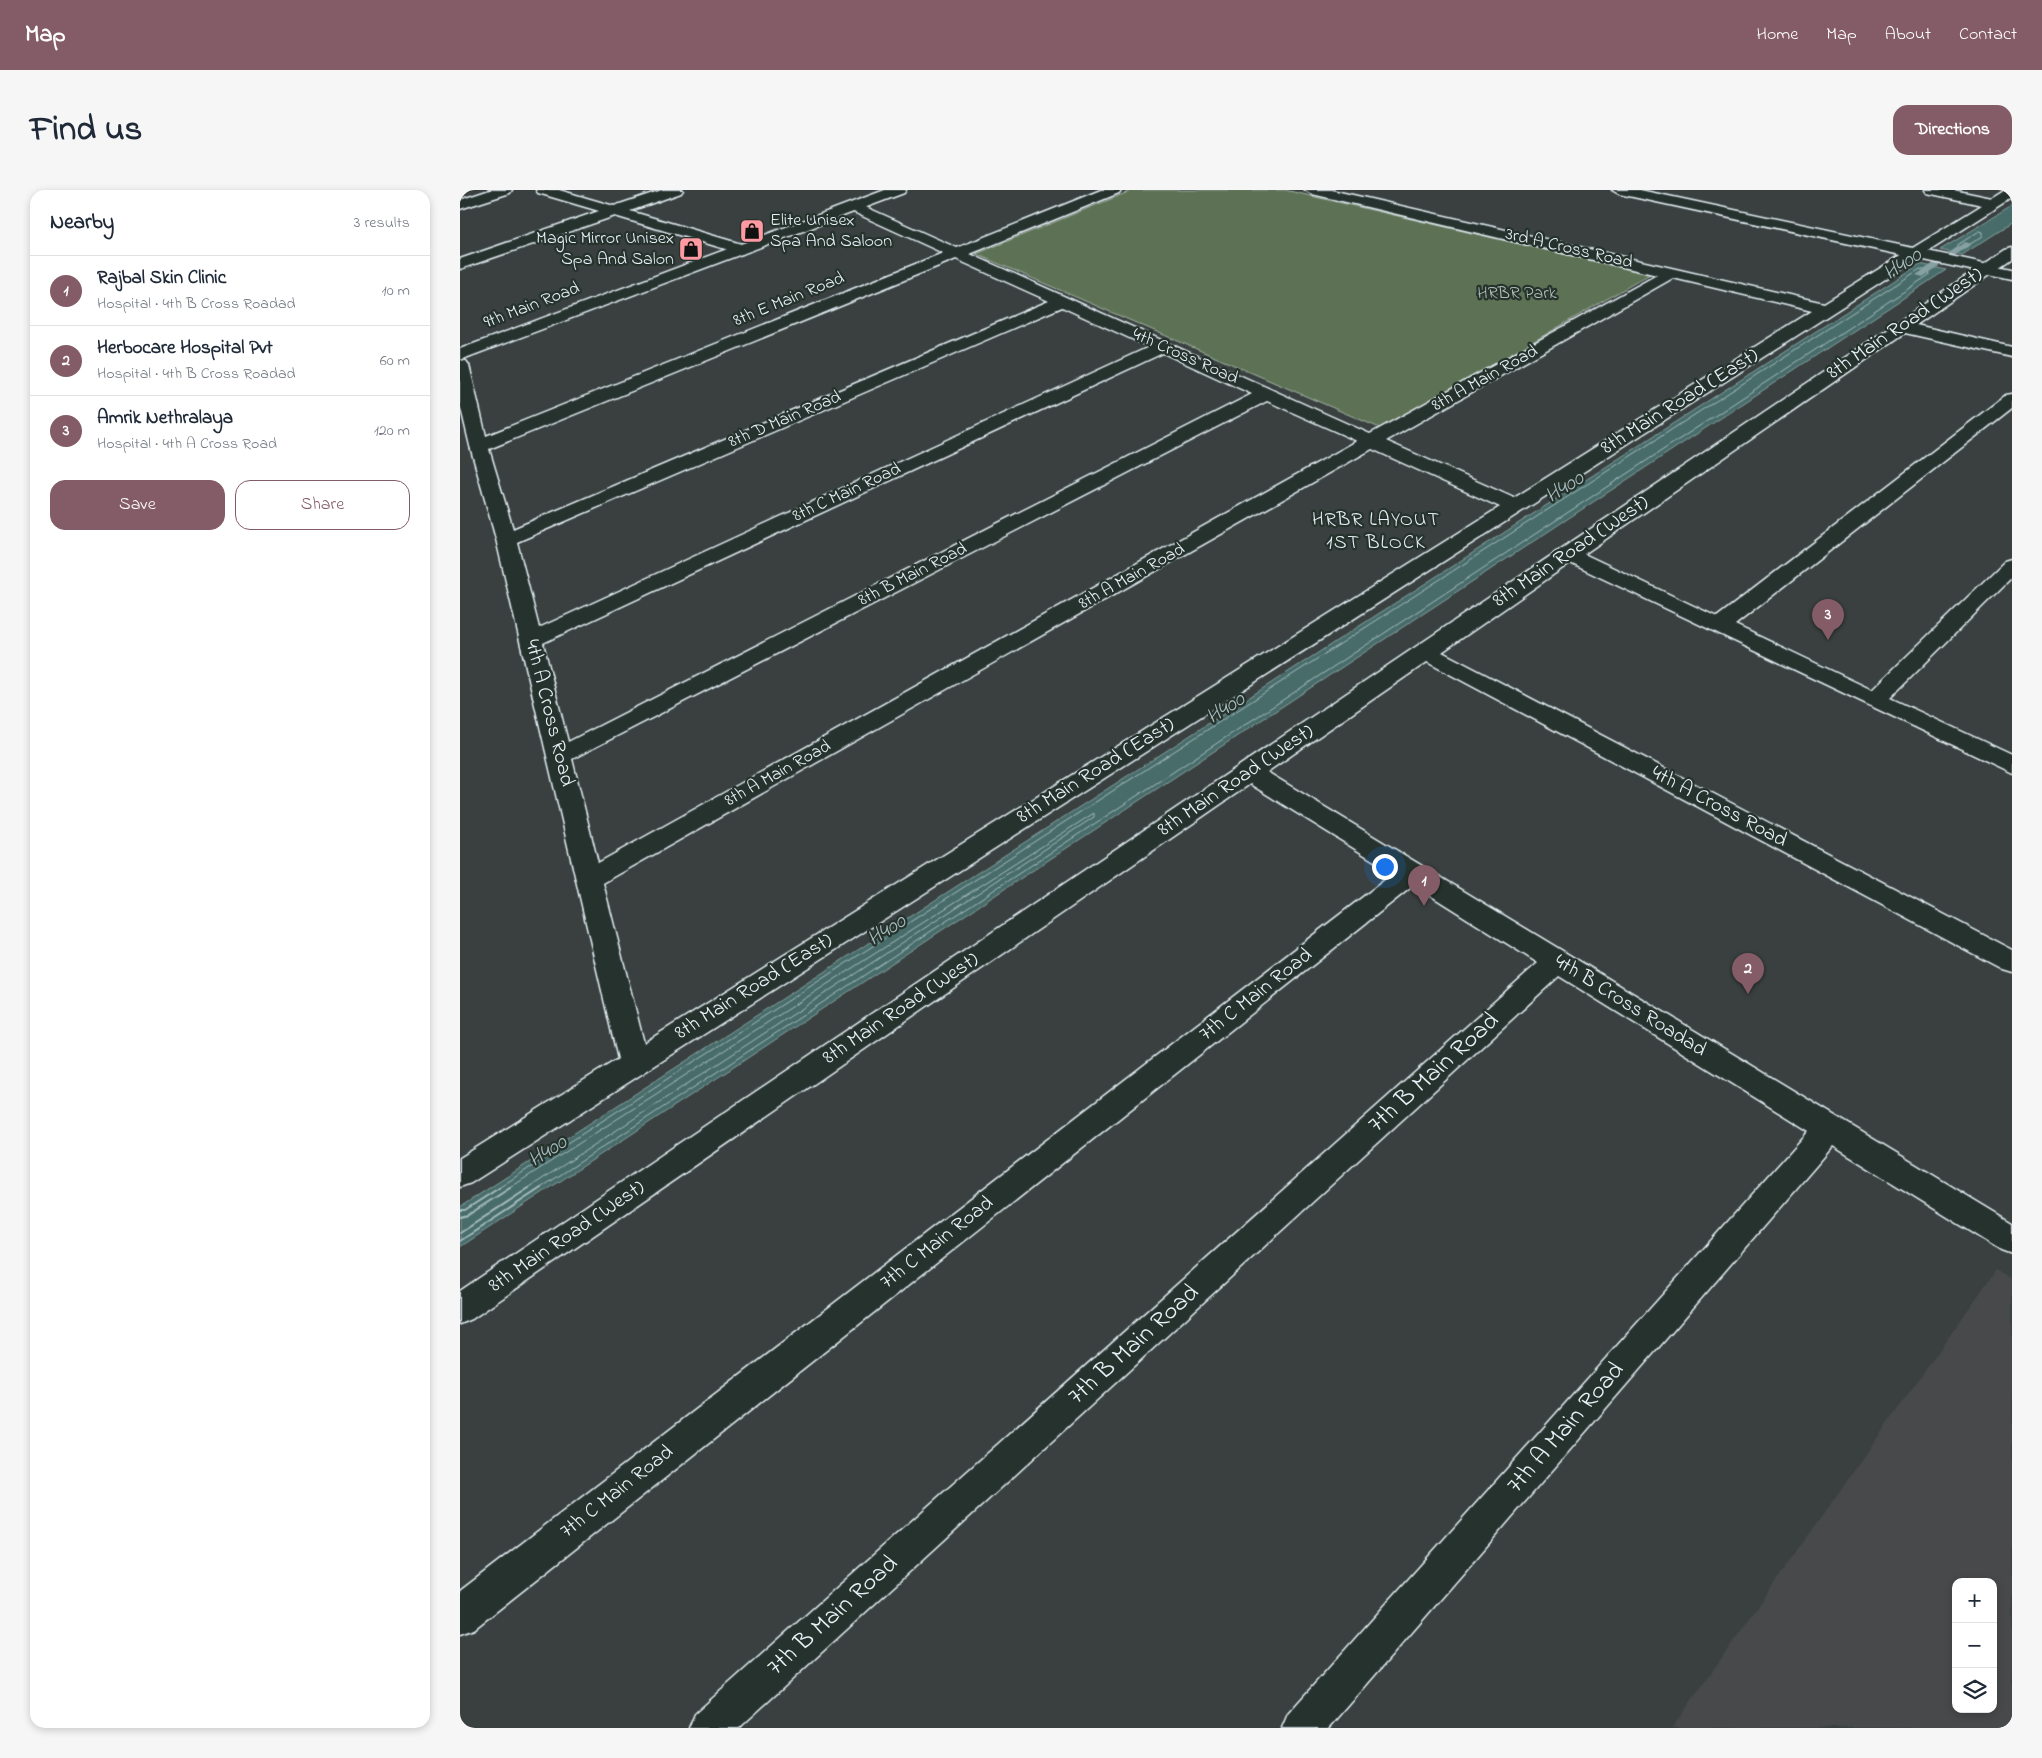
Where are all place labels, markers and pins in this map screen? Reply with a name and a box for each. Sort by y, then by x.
place label: Elite Unisex Spa And Saloon [770,208,892,255]
shop icon: Elite Unisex Spa And Saloon [739,218,765,244]
place label: Magic Mirror Unisex Spa And Salon [536,226,674,273]
shop icon: Magic Mirror Unisex Spa And Salon [678,236,704,262]
pin: 3 [1812,599,1844,640]
pin: 1 [1408,865,1440,906]
pin: 2 [1732,953,1764,994]

